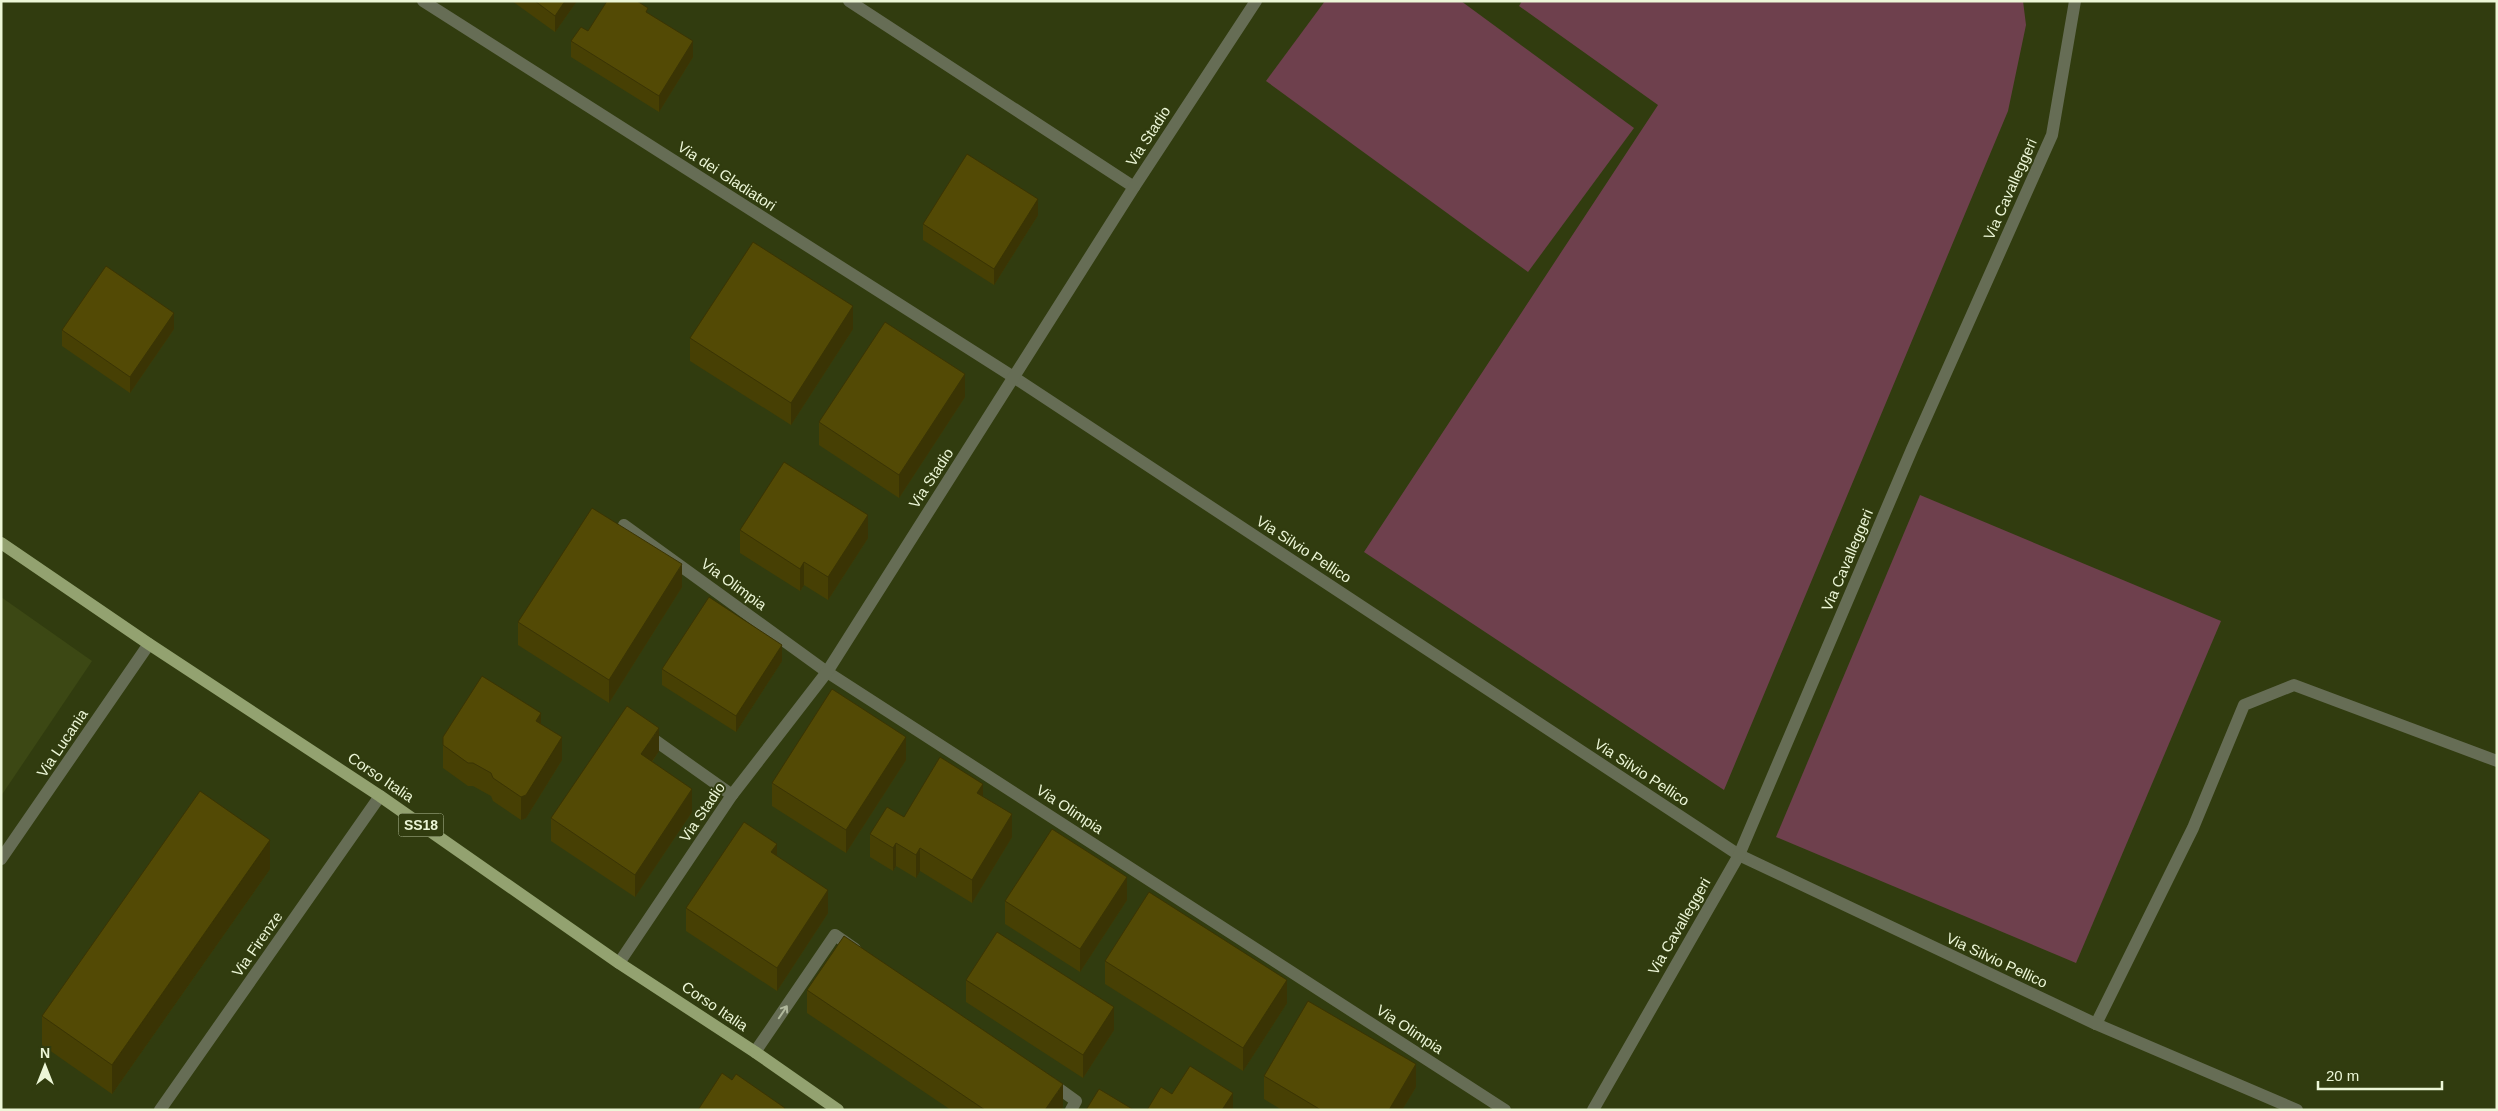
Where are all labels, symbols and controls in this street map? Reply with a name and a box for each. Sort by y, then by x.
street label: Via Stadio [1122,103,1174,169]
street label: Via Cavalleggeri [1980,136,2040,242]
street label: Via dei Gladiatori [675,138,779,214]
street label: Via Stadio [905,445,957,511]
street label: Via Cavalleggeri [1818,507,1876,613]
street label: Via Silvio Pellico [1253,512,1355,586]
street label: Via Olimpia [698,555,770,614]
street label: Via Lucania [33,705,91,780]
street label: Via Silvio Pellico [1591,735,1693,809]
street label: Corso Italia [345,749,418,806]
street label: Via Stadio [676,779,728,845]
street label: Via Olimpia [1033,781,1107,837]
road number: SS18 [398,814,444,836]
street label: Via Cavalleggeri [1644,875,1714,977]
street label: Via Firenze [228,908,286,980]
street label: Via Silvio Pellico [1944,929,2050,991]
street label: Corso Italia [679,978,752,1035]
street label: Via Olimpia [1373,1001,1447,1057]
one-way arrow [778,1005,788,1019]
north arrow [20,1041,70,1091]
text: N [40,1045,50,1061]
scale bar [2318,1058,2442,1090]
text: 20 m [2326,1067,2359,1084]

